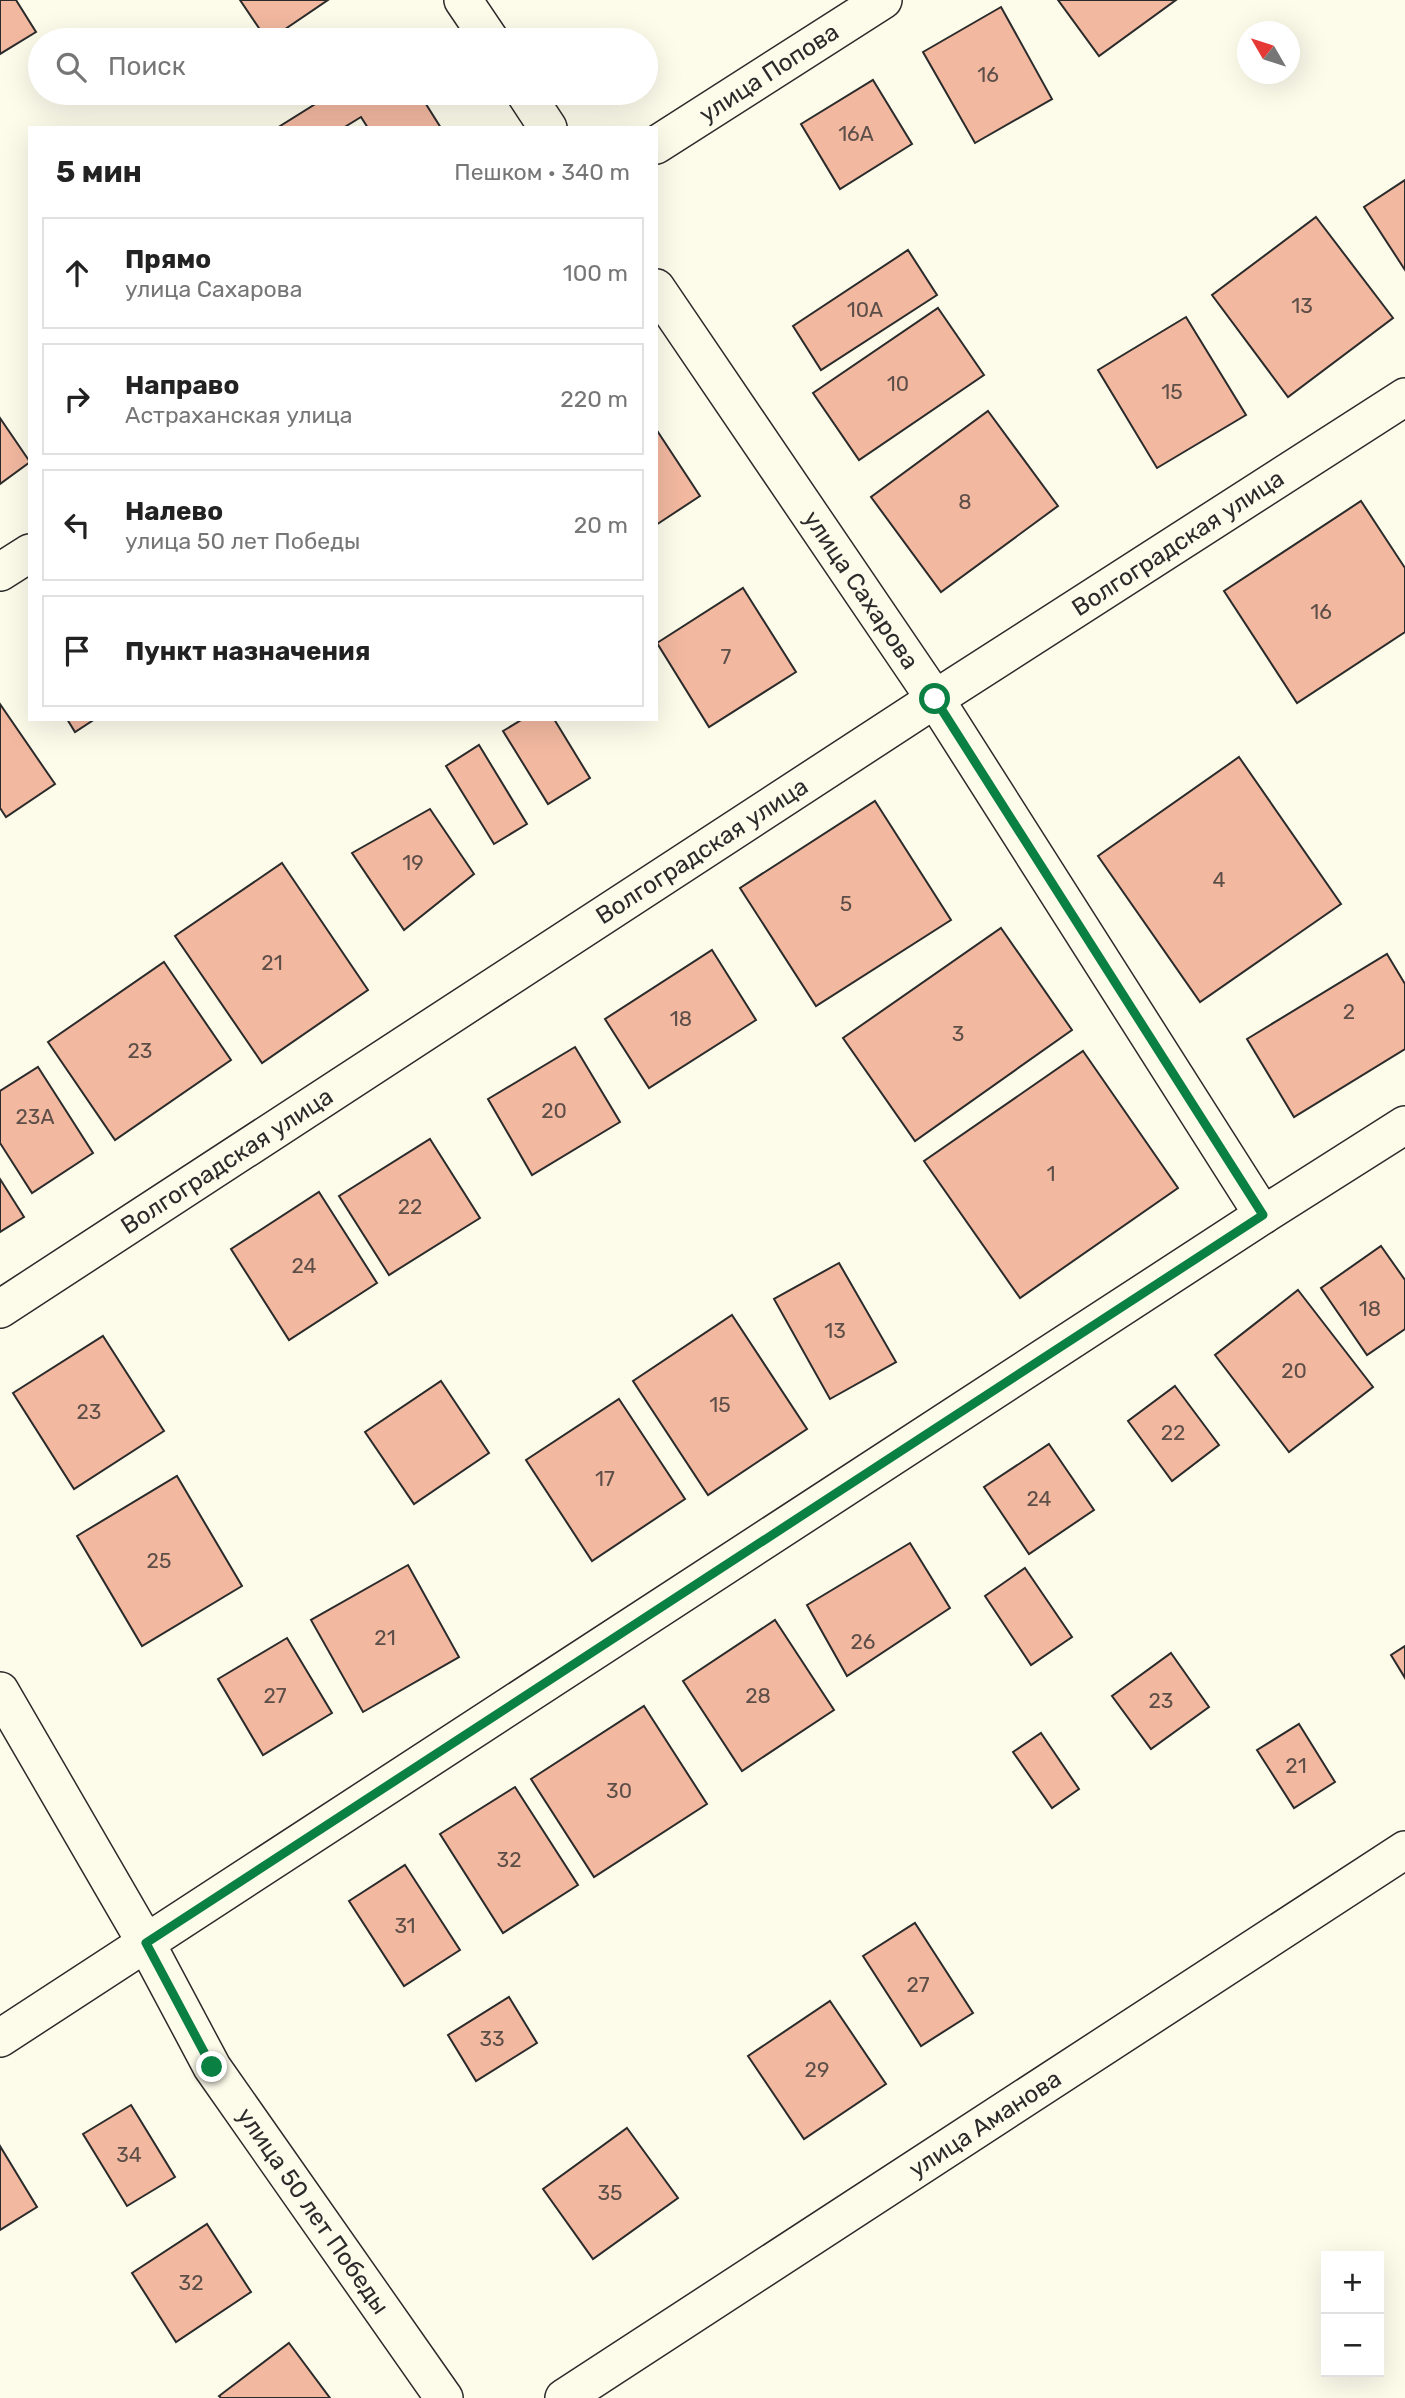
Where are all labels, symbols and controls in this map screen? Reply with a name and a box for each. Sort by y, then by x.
street label: улица Попова [694,18,844,128]
north arrow [1237,21,1300,84]
search box [28,28,658,105]
icon: search [52,48,90,86]
text: Поиск [108,51,186,82]
house number: 16 [977,62,999,87]
house number: 16А [838,121,874,146]
text: 5 мин [56,154,142,190]
text: Пешком · 340 m [454,158,630,186]
text: Прямо [125,244,211,275]
icon: ahead [58,254,96,292]
text: 100 m [563,259,628,287]
text: улица Сахарова [125,275,302,303]
house number: 13 [1291,293,1313,318]
house number: 10А [847,297,883,322]
text: Направо [125,370,239,401]
house number: 10 [887,371,909,396]
house number: 15 [1161,379,1183,404]
icon: right [58,380,96,418]
text: 220 m [560,385,628,413]
text: Астраханская улица [125,401,352,429]
street label: Волгоградская улица [1067,464,1289,622]
house number: 8 [958,489,972,514]
text: Налево [125,496,223,527]
street label: улица Сахарова [798,505,924,675]
icon: left [58,506,96,544]
text: 20 m [574,511,628,539]
text: улица 50 лет Победы [125,527,360,555]
house number: 16 [1310,599,1332,624]
icon: arrive [58,632,96,670]
text: Пункт назначения [125,636,370,667]
house number: 7 [721,644,732,669]
route start [919,683,950,714]
street label: Волгоградская улица [591,772,813,930]
house number: 19 [402,850,424,875]
house number: 4 [1212,867,1226,892]
house number: 5 [840,891,852,916]
house number: 21 [261,950,283,975]
house number: 2 [1343,999,1355,1024]
house number: 18 [670,1006,692,1031]
house number: 3 [952,1021,964,1046]
house number: 23 [128,1038,152,1063]
street label: Волгоградская улица [116,1082,338,1240]
house number: 20 [541,1098,567,1123]
house number: 23А [15,1104,55,1129]
house number: 1 [1047,1161,1056,1186]
house number: 22 [398,1194,422,1219]
house number: 24 [291,1253,317,1278]
house number: 18 [1359,1296,1381,1321]
house number: 13 [824,1318,846,1343]
house number: 20 [1281,1358,1307,1383]
house number: 15 [709,1392,731,1417]
house number: 23 [77,1399,101,1424]
house number: 22 [1161,1420,1185,1445]
house number: 17 [595,1466,615,1491]
house number: 24 [1026,1486,1052,1511]
house number: 25 [147,1548,171,1573]
house number: 21 [374,1625,396,1650]
house number: 26 [851,1629,876,1654]
house number: 27 [263,1683,287,1708]
house number: 28 [745,1683,771,1708]
house number: 23 [1149,1688,1173,1713]
house number: 21 [1285,1753,1307,1778]
house number: 30 [606,1778,632,1803]
house number: 32 [497,1847,521,1872]
house number: 31 [394,1913,416,1938]
house number: 27 [906,1972,930,1997]
house number: 33 [479,2026,505,2051]
route end [196,2051,227,2082]
house number: 29 [805,2057,829,2082]
street label: улица Аманова [904,2064,1066,2184]
street label: улица 50 лет Победы [231,2102,395,2320]
house number: 34 [116,2142,142,2167]
house number: 35 [597,2180,623,2205]
map controls [1321,2251,1384,2377]
button: + [1321,2251,1384,2314]
house number: 32 [179,2270,203,2295]
button: − [1321,2314,1384,2377]

